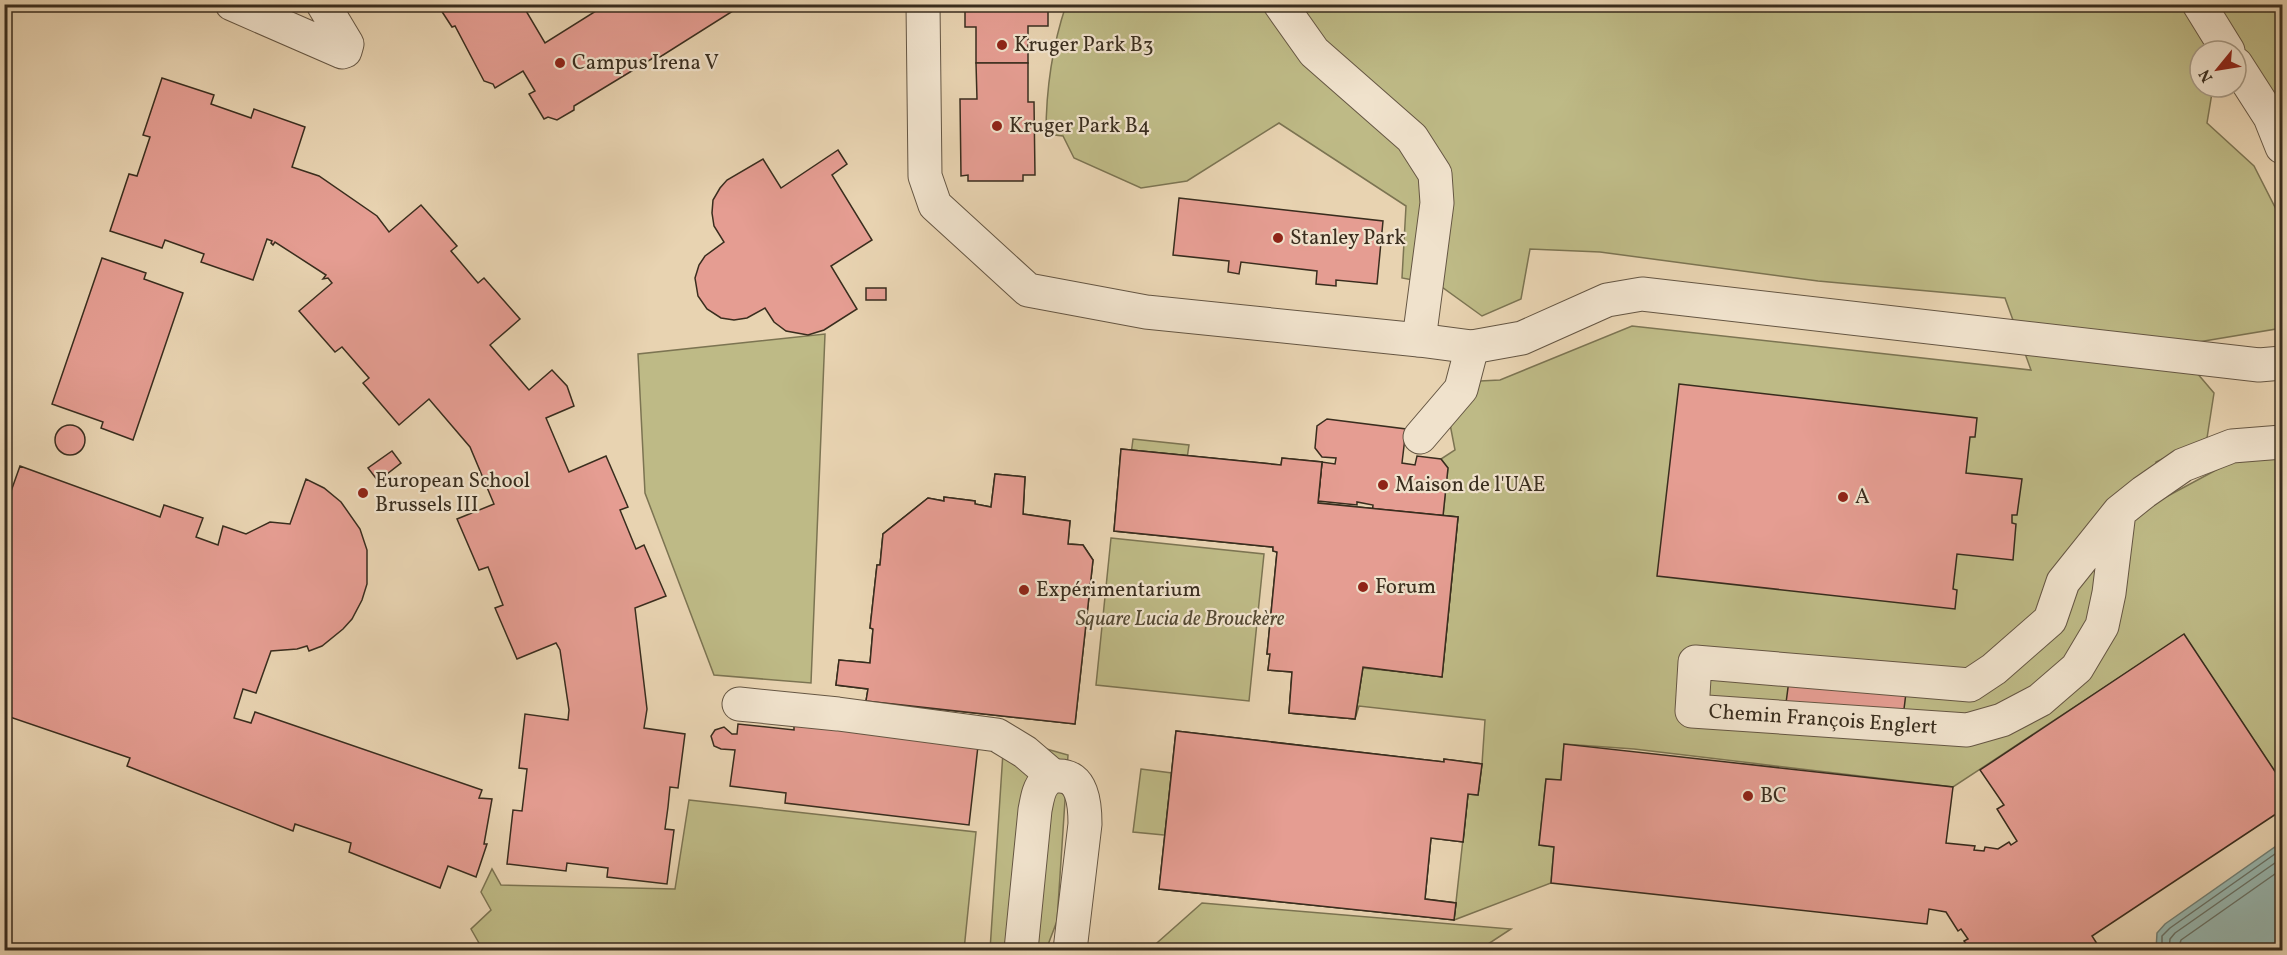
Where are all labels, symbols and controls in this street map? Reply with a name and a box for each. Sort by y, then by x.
place label: Kruger Park B3 [1014,31,1154,60]
marker: Kruger Park B3 [995,38,1009,52]
north arrow [2188,39,2248,99]
place label: Campus Irena V [572,49,719,78]
marker: Campus Irena V [553,56,567,70]
text: N [2194,65,2219,86]
place label: Kruger Park B4 [1009,112,1150,141]
marker: Kruger Park B4 [990,119,1004,133]
place label: Stanley Park [1290,224,1406,253]
marker: Stanley Park [1271,231,1285,245]
place label: European School Brussels III [375,467,530,520]
place label: Maison de l'UAE [1395,471,1545,500]
marker: Maison de l'UAE [1376,478,1390,492]
place label: A [1855,483,1870,512]
marker: European School Brussels III [356,486,370,500]
marker: A [1836,490,1850,504]
place label: Forum [1375,573,1436,602]
place label: Expérimentarium [1036,576,1201,605]
marker: Forum [1356,580,1370,594]
marker: Expérimentarium [1017,583,1031,597]
park label: Square Lucia de Brouckère [1076,605,1285,634]
street label: Chemin François Englert [1708,698,1938,742]
place label: BC [1760,782,1787,811]
marker: BC [1741,789,1755,803]

